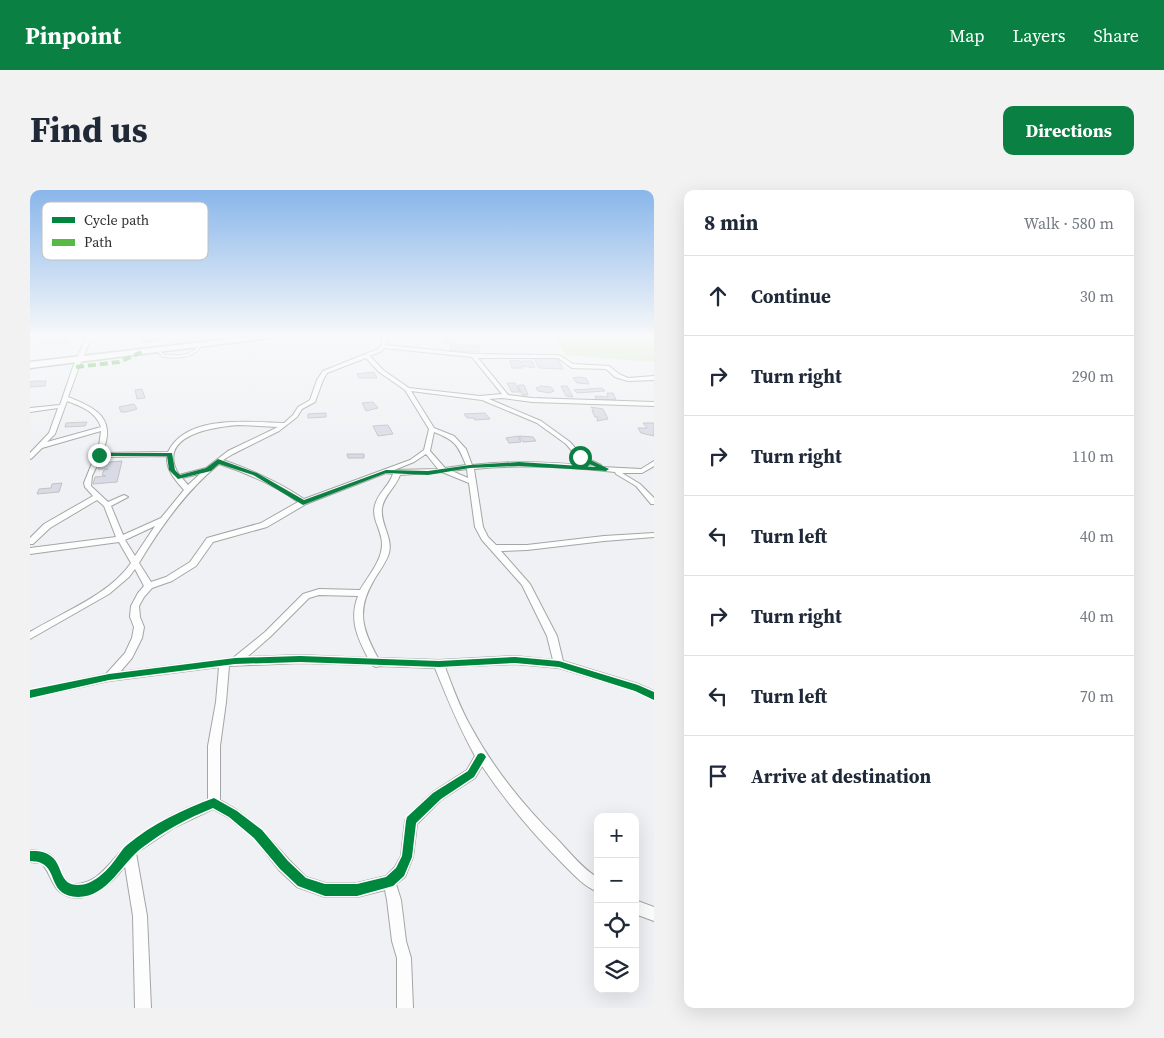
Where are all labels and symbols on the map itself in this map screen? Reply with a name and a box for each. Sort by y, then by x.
legend [42,202,208,260]
text: Cycle path [84,210,149,230]
text: Path [84,232,112,252]
route end [88,444,111,467]
route start [569,446,592,469]

